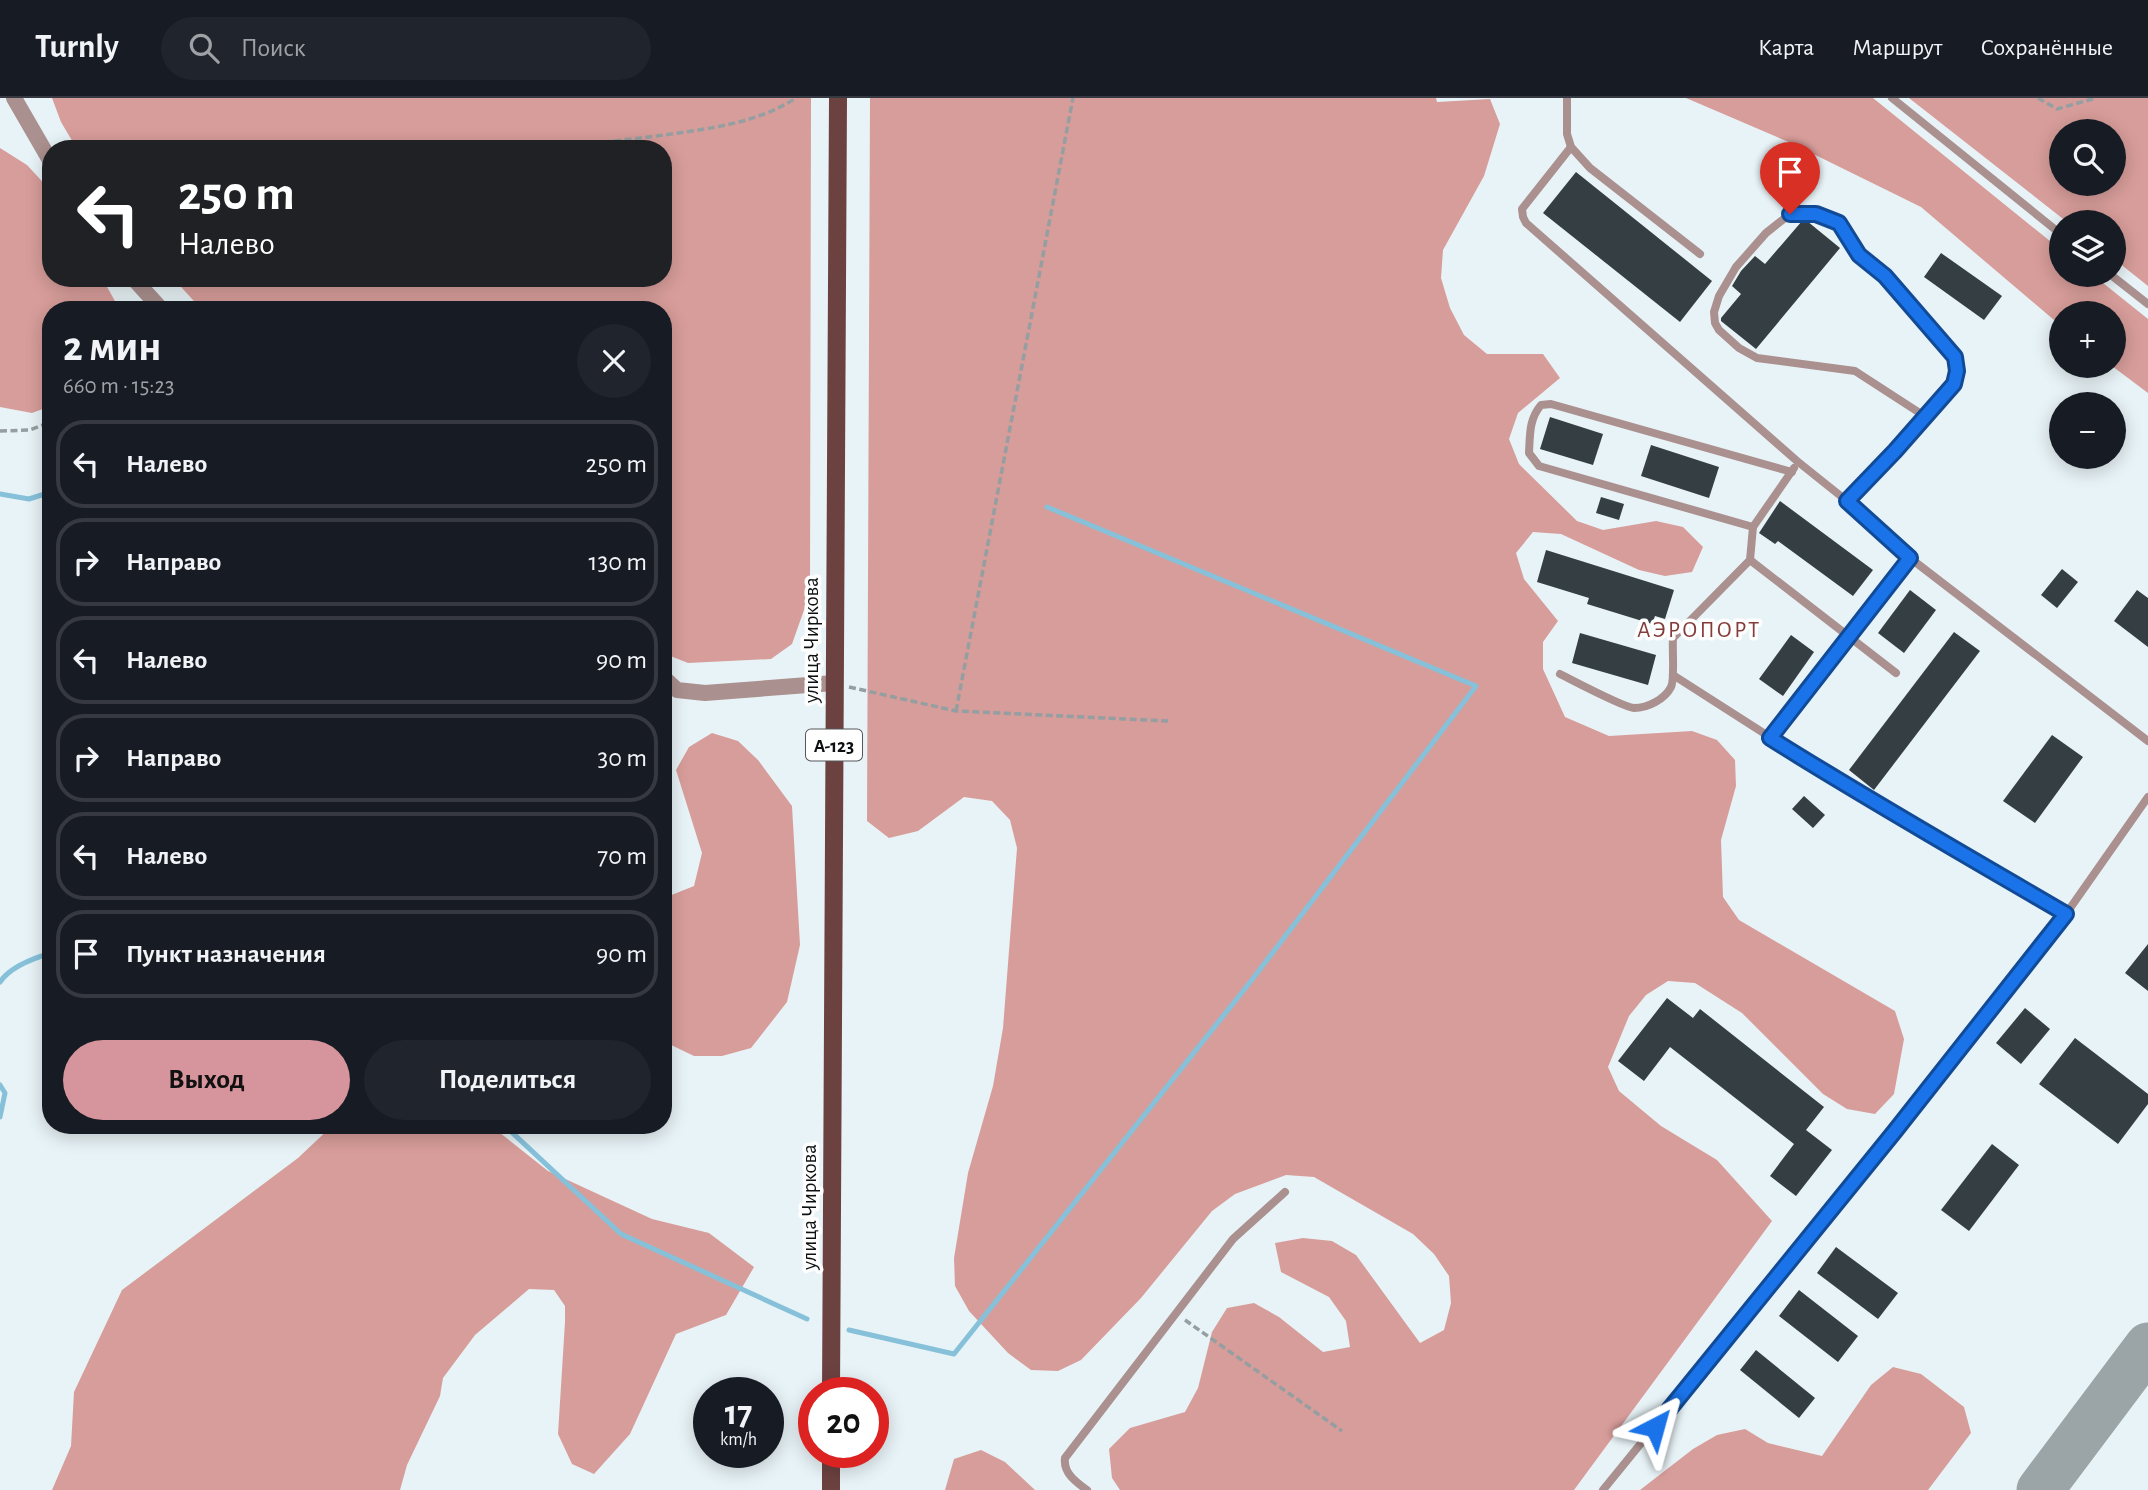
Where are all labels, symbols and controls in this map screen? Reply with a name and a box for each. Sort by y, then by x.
search box [161,17,651,80]
icon: search [185,29,223,67]
text: Turnly [35,31,119,64]
text: Поиск [241,35,306,61]
text: Карта [1758,36,1814,60]
text: Маршрут [1852,36,1942,60]
text: Сохранённые [1980,36,2113,60]
map controls [2049,119,2126,469]
button: search [2049,119,2126,196]
pin [1760,142,1820,214]
icon: arrive [1771,153,1809,191]
icon: left [63,168,154,259]
text: 250 m [178,170,295,219]
button: layers [2049,210,2126,287]
text: Налево [178,228,275,260]
button: + [2049,301,2126,378]
button: close [577,324,651,398]
text: 2 мин [63,326,161,368]
text: 660 m · 15:23 [63,375,175,398]
button: − [2049,392,2126,469]
icon: left [67,445,105,483]
text: Налево [126,451,207,477]
text: 250 m [585,451,647,477]
icon: right [67,543,105,581]
text: Направо [126,549,221,575]
text: 130 m [589,549,647,575]
street label: улица Чиркова [801,577,822,704]
district label: АЭРОПОРТ [1637,619,1761,642]
icon: left [67,641,105,679]
text: Налево [126,647,207,673]
text: 90 m [596,647,647,673]
road number: А-123 [806,730,862,760]
icon: right [67,739,105,777]
text: Направо [126,745,221,771]
text: 30 m [597,745,647,771]
icon: left [67,837,105,875]
text: Налево [126,843,207,869]
text: 70 m [597,843,647,869]
icon: arrive [67,935,105,973]
text: Пункт назначения [126,941,326,967]
text: 90 m [596,941,647,967]
button: Выход [63,1040,350,1120]
button: Поделиться [364,1040,651,1120]
street label: улица Чиркова [799,1144,820,1271]
speed limit sign: 20 [798,1377,889,1468]
position arrow [1618,1390,1692,1464]
text: 17 [725,1396,752,1431]
text: km/h [720,1431,757,1449]

